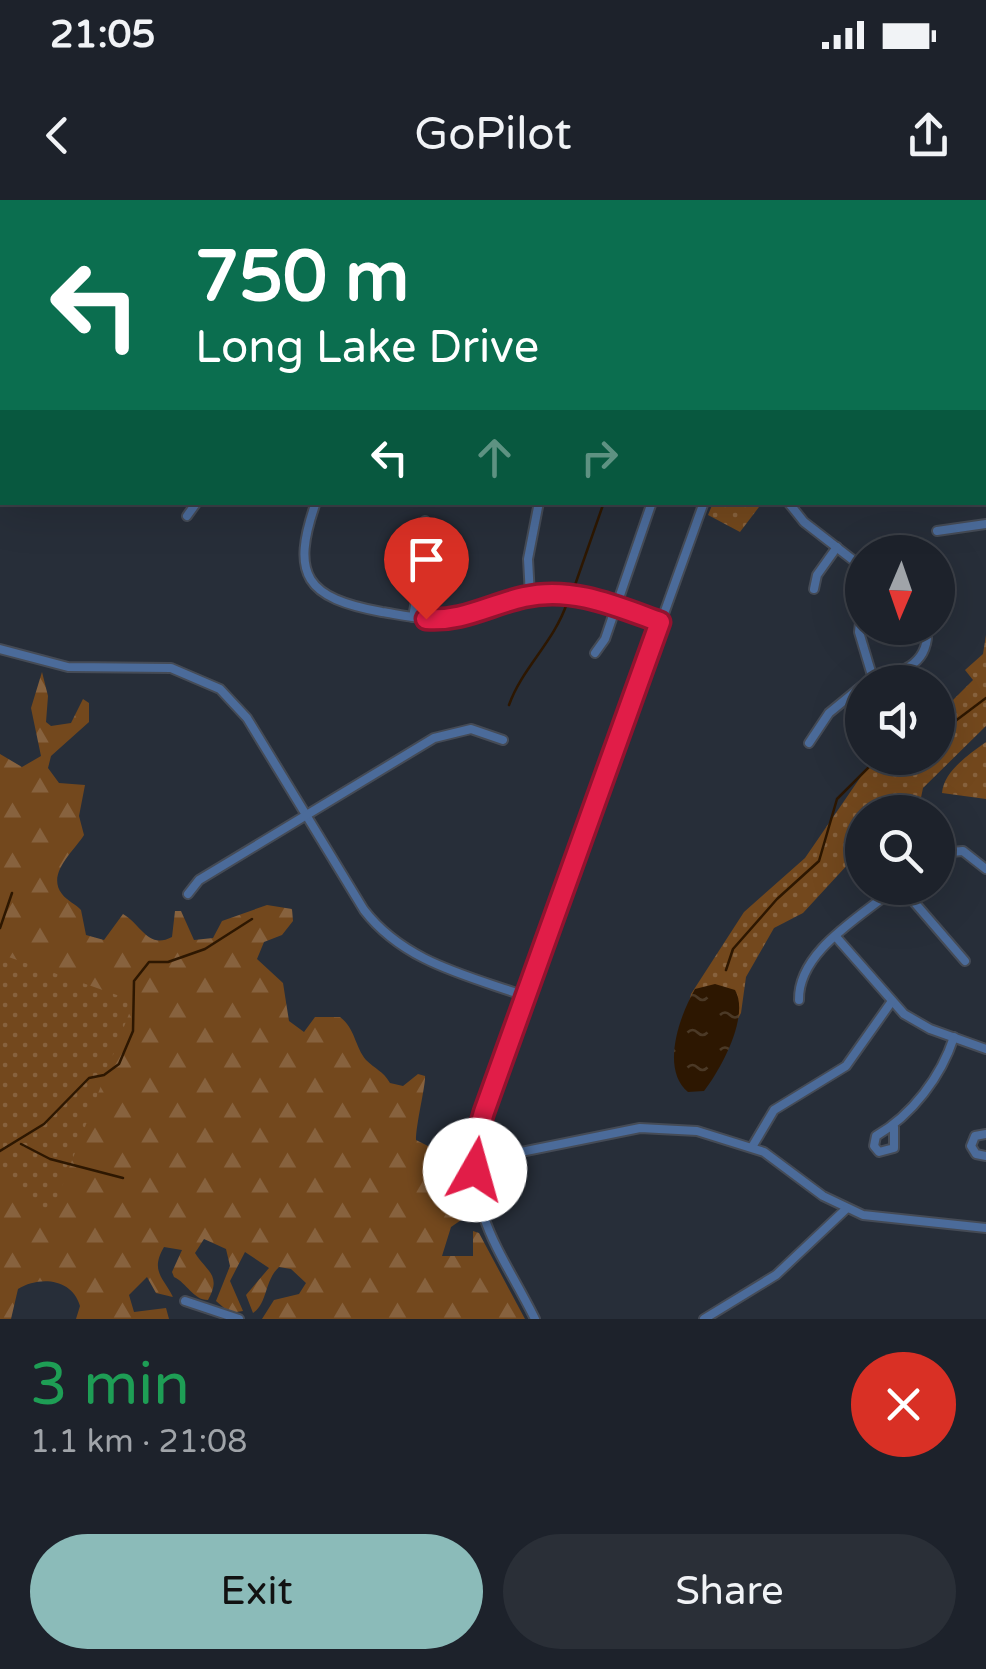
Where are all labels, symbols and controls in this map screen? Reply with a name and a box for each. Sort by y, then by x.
text: 21:05 [50,12,155,58]
icon: back [30,108,85,163]
text: GoPilot [414,108,572,162]
icon: share [901,108,956,163]
text: 750 m [195,236,409,320]
icon: left [30,240,160,370]
text: Long Lake Drive [195,321,539,375]
icon: left [362,430,417,485]
icon: ahead [467,430,522,485]
icon: right [572,430,627,485]
pin [384,517,469,620]
icon: arrive [399,532,454,587]
north arrow [845,535,955,645]
map controls [845,535,955,905]
button: sound [845,665,955,775]
button: search [845,795,955,905]
position arrow [423,1118,527,1222]
text: 3 min [30,1349,190,1421]
button: close [851,1352,956,1457]
text: 1.1 km · 21:08 [30,1423,247,1461]
button: Exit [30,1534,483,1649]
button: Share [503,1534,956,1649]

